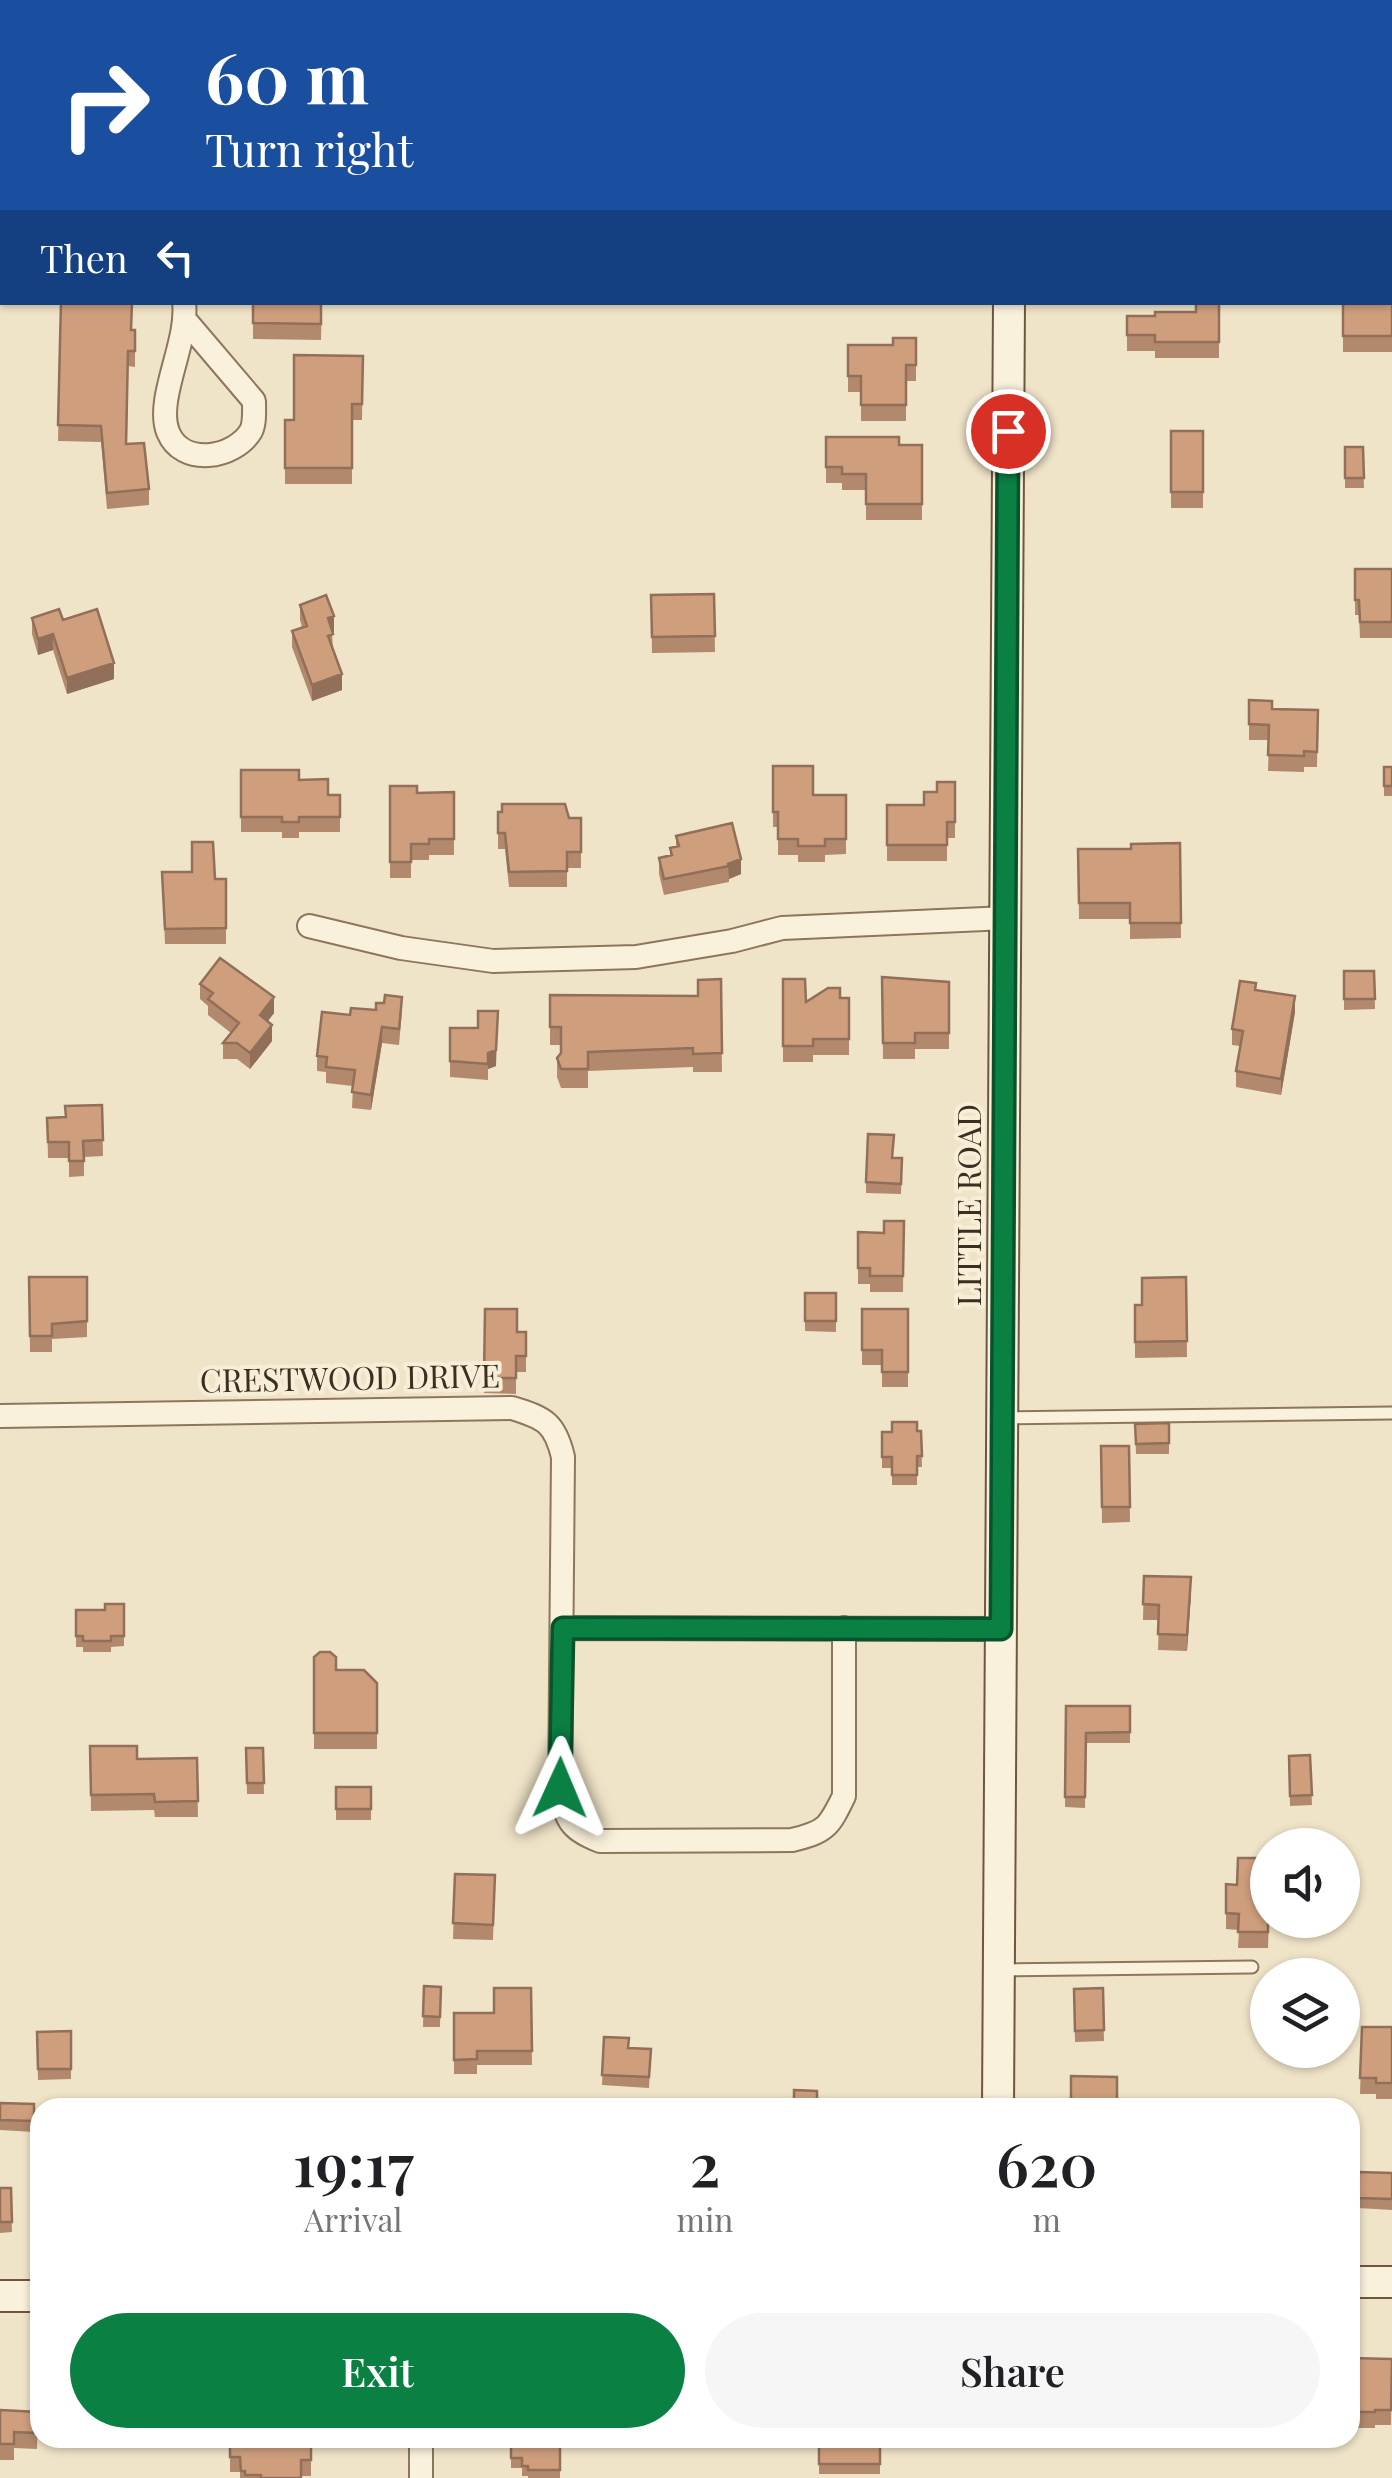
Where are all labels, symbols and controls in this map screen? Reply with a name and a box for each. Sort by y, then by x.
text: 60 m [205,28,369,122]
icon: right [40,40,170,170]
text: Turn right [205,118,413,178]
icon: left [148,230,203,285]
text: Then [40,232,128,283]
pin [966,389,1051,474]
icon: arrive [981,404,1036,459]
street label: LITTLE ROAD [946,1104,989,1306]
street label: CRESTWOOD DRIVE [199,1352,500,1401]
position arrow [508,1736,612,1840]
map controls [1250,1828,1360,2068]
button: sound [1250,1828,1360,1938]
button: layers [1250,1958,1360,2068]
text: 19:17 [293,2122,414,2202]
text: 2 [690,2122,720,2202]
text: 620 [996,2122,1097,2202]
text: Arrival [304,2197,403,2240]
text: min [676,2197,733,2240]
text: m [1032,2197,1061,2240]
button: Exit [70,2313,685,2428]
button: Share [705,2313,1320,2428]

